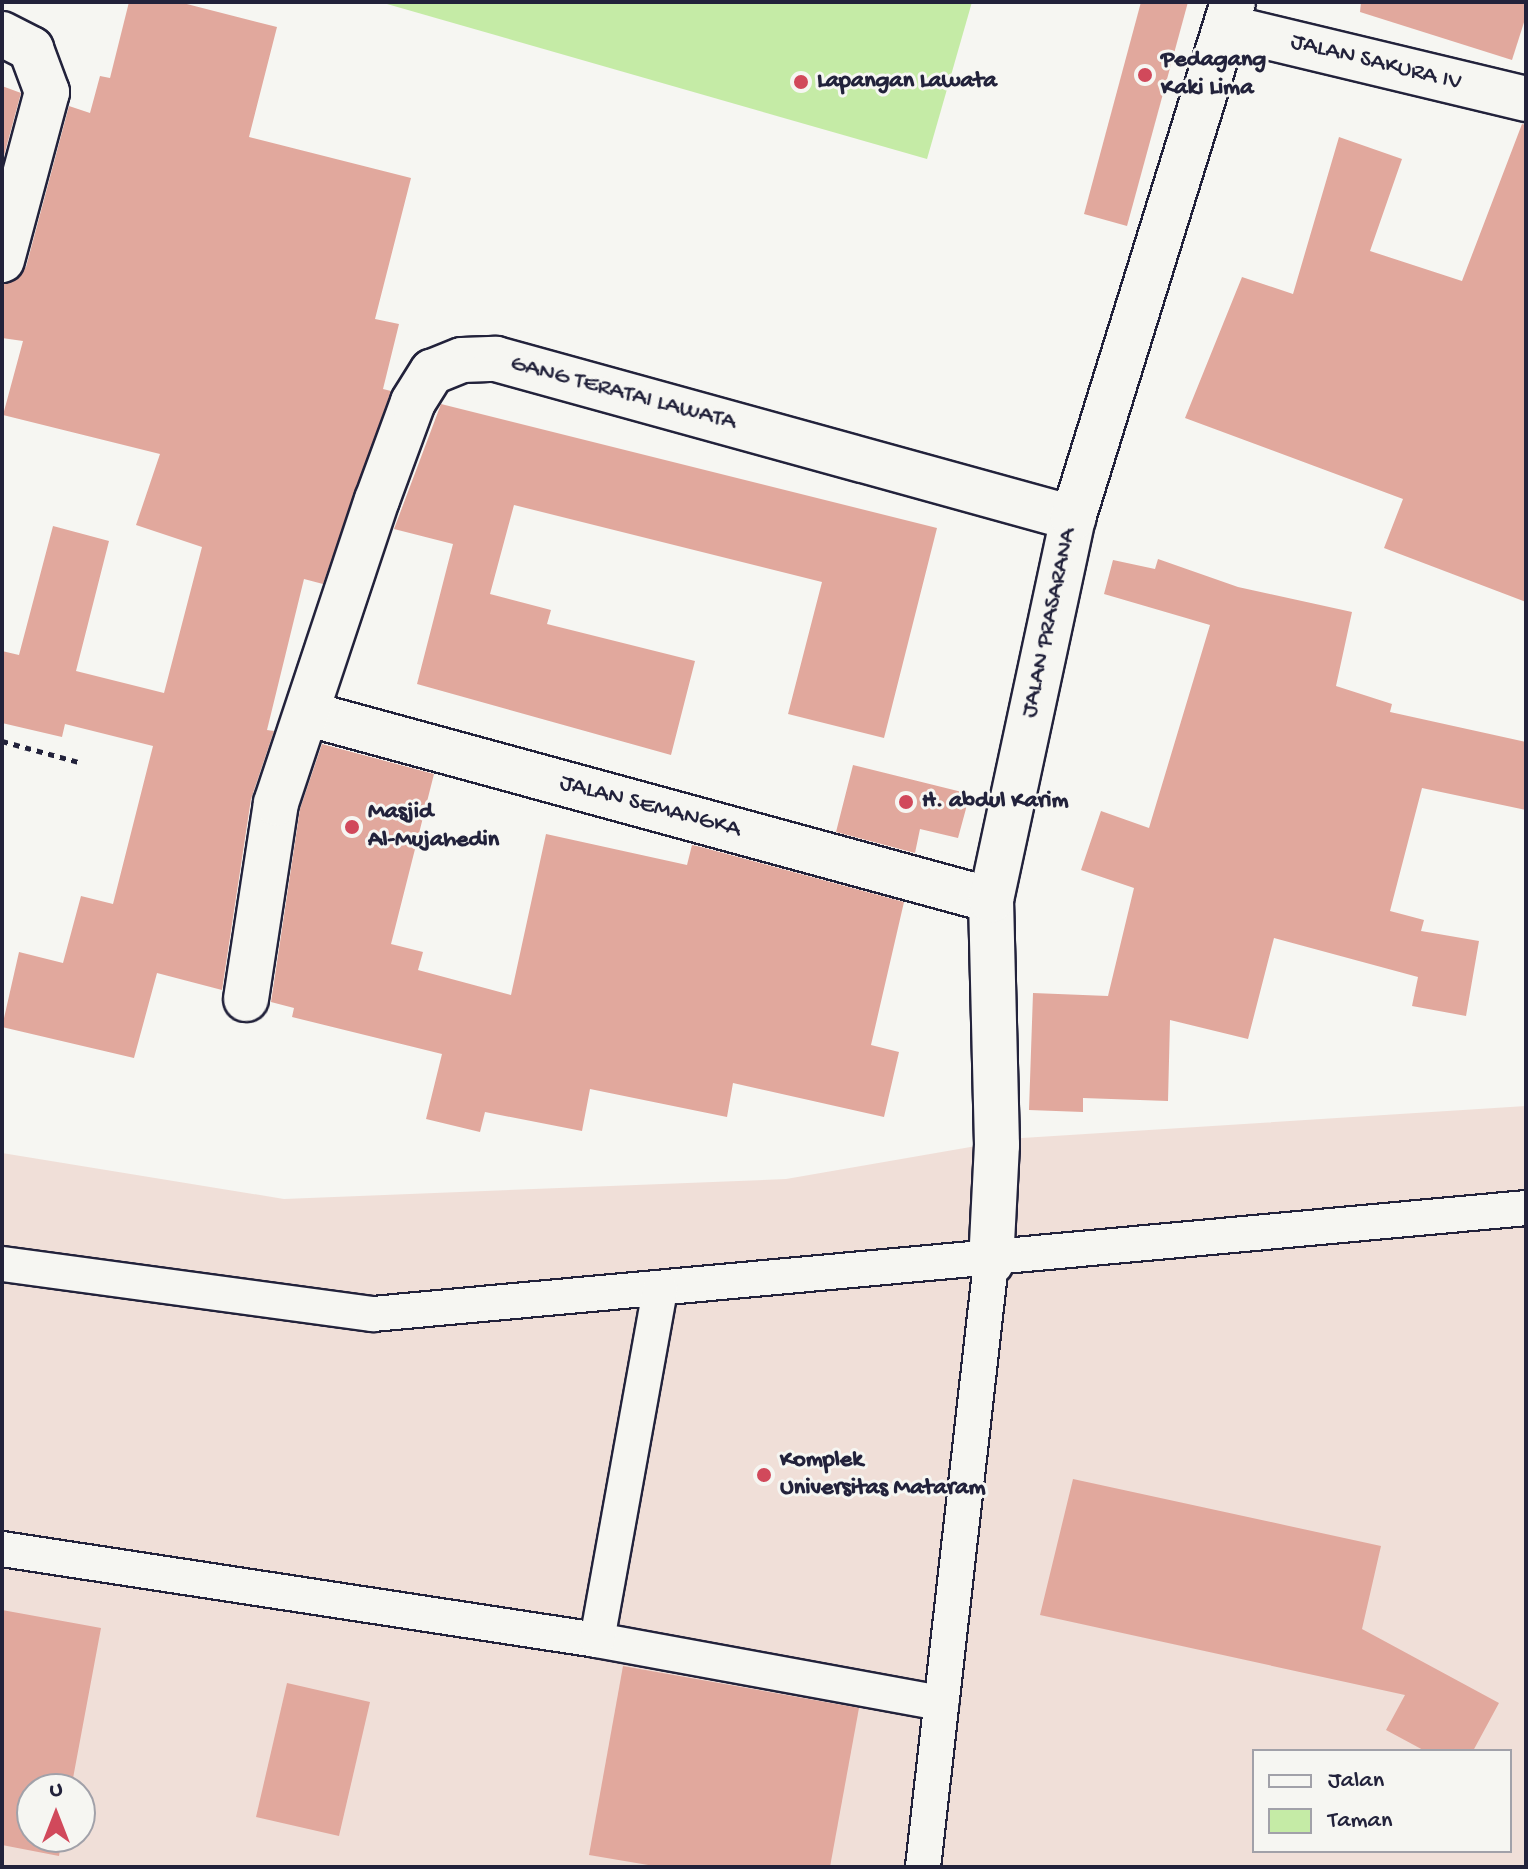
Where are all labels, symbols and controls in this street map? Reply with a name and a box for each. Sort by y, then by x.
street label: JALAN SAKURA IV [1288,28,1464,98]
place label: Pedagang Kaki Lima [1161,47,1266,103]
marker: Pedagang Kaki Lima [1136,66,1154,84]
place label: Lapangan Lawata [817,68,997,96]
marker: Lapangan Lawata [792,73,810,91]
street label: GANG TERATAI LAWATA [507,350,739,438]
street label: JALAN PRASARANA [1016,526,1084,720]
street label: JALAN SEMANGKA [556,769,744,845]
place label: H. abdul Karim [922,788,1068,816]
marker: H. abdul Karim [897,793,915,811]
place label: Masjid Al-Mujahedin [368,799,499,855]
marker: Masjid Al-Mujahedin [343,818,361,836]
place label: Komplek Universitas Mataram [780,1447,986,1503]
marker: Komplek Universitas Mataram [755,1466,773,1484]
legend [1252,1749,1512,1853]
text: Jalan [1328,1767,1384,1796]
north arrow [16,1773,96,1853]
text: U [50,1778,62,1804]
text: Taman [1328,1807,1392,1836]

